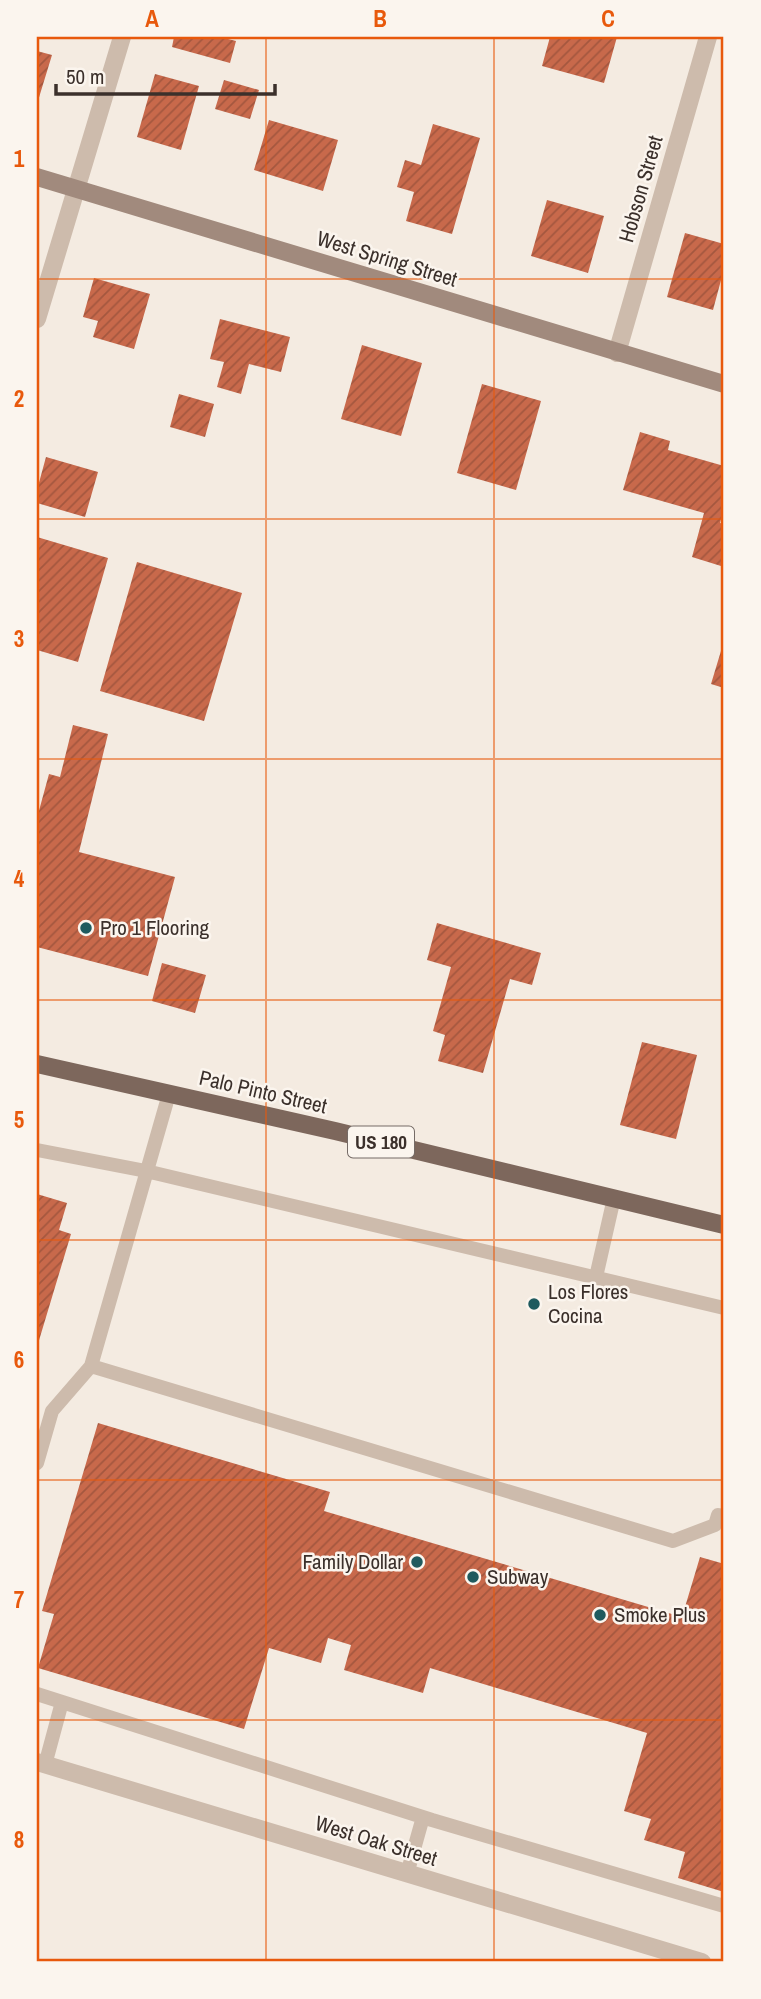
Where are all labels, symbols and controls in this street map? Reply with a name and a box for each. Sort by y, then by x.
text: A [145,3,159,34]
text: B [373,3,387,34]
text: C [601,3,615,34]
scale bar [56,52,275,96]
text: 50 m [66,62,104,91]
street label: Hobson Street [611,132,670,246]
text: 1 [14,143,25,174]
street label: West Spring Street [313,223,461,294]
text: 2 [14,383,24,414]
text: 3 [14,623,24,654]
text: 4 [14,863,25,894]
place label: Pro 1 Flooring [100,913,210,942]
marker: Pro 1 Flooring [78,920,94,936]
street label: Palo Pinto Street [196,1063,330,1120]
text: 5 [14,1104,24,1135]
road number: US 180 [348,1126,414,1158]
place label: Los Flores Cocina [548,1277,628,1330]
marker: Los Flores Cocina [526,1296,542,1312]
text: 6 [14,1344,24,1375]
place label: Family Dollar [302,1547,403,1576]
marker: Family Dollar [409,1554,425,1570]
place label: Subway [487,1562,549,1591]
marker: Subway [465,1569,481,1585]
text: 7 [14,1584,24,1615]
place label: Smoke Plus [614,1600,706,1629]
marker: Smoke Plus [592,1607,608,1623]
street label: West Oak Street [312,1808,441,1873]
text: 8 [14,1824,24,1855]

